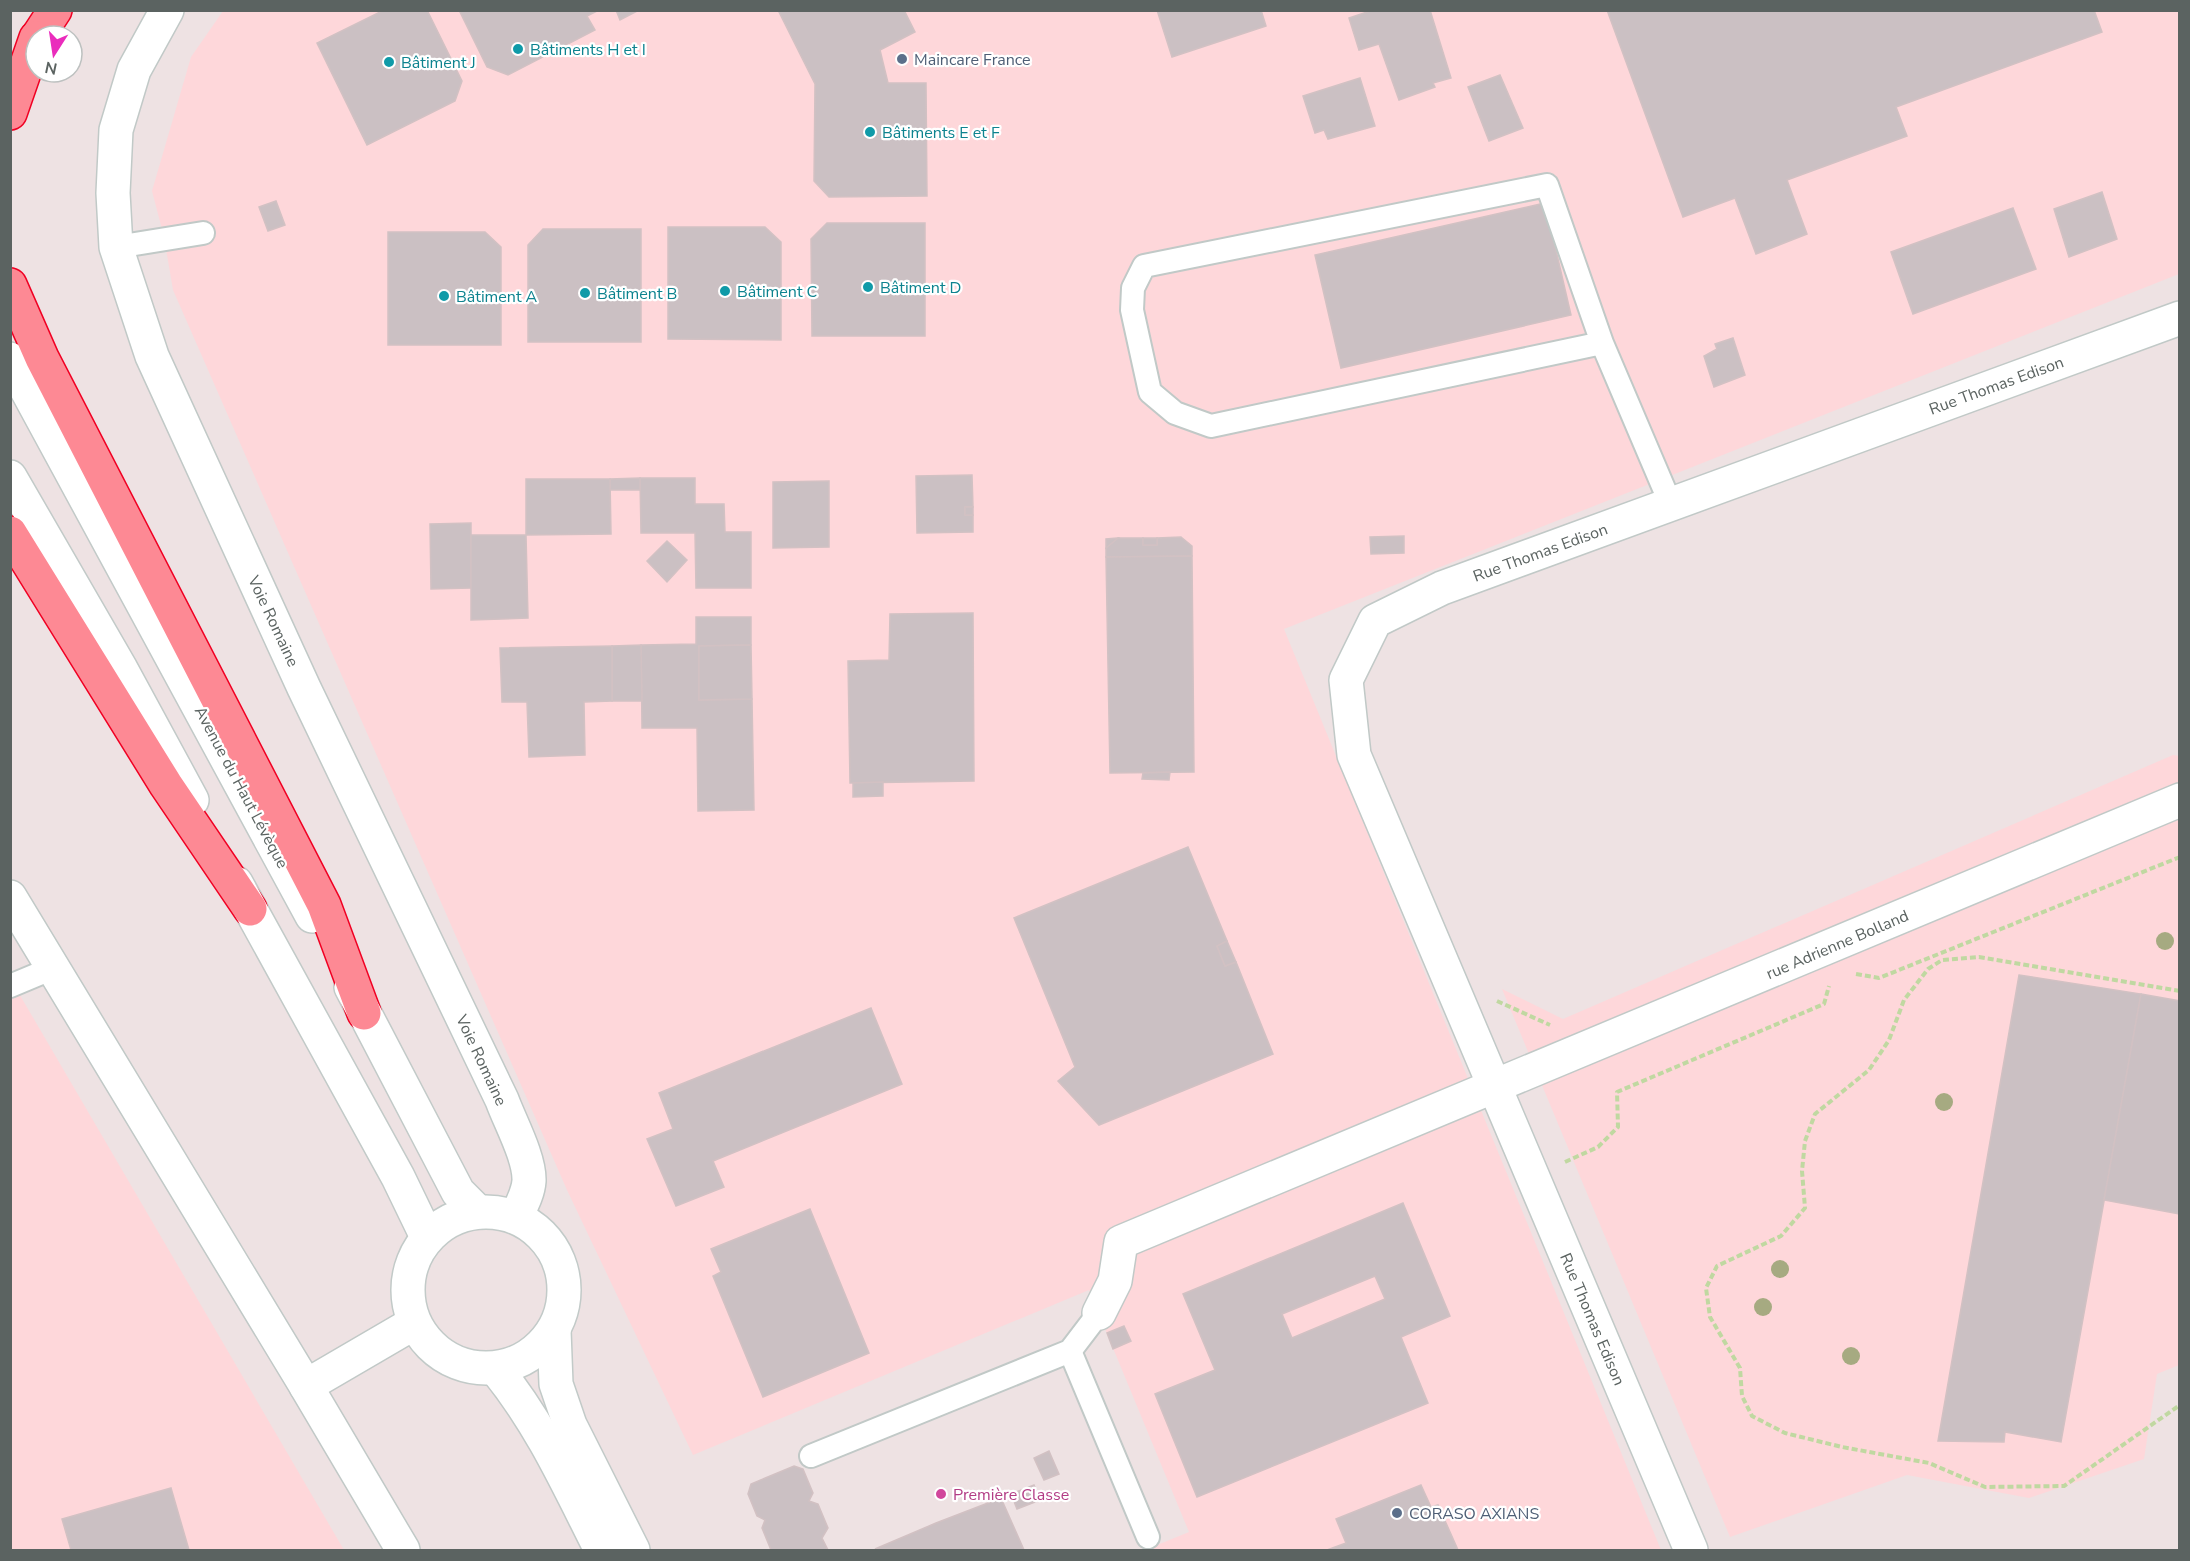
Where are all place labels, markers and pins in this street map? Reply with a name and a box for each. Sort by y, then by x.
place label: Bâtiments H et I [530,39,646,61]
marker: Bâtiments H et I [511,42,525,56]
place label: Maincare France [914,49,1031,71]
place label: Bâtiment J [401,52,476,74]
marker: Maincare France [895,52,909,66]
marker: Bâtiment J [382,55,396,69]
place label: Bâtiments E et F [882,122,1000,144]
marker: Bâtiments E et F [863,125,877,139]
place label: Bâtiment D [880,277,962,299]
marker: Bâtiment D [861,280,875,294]
place label: Bâtiment C [737,281,818,303]
place label: Bâtiment B [597,283,677,305]
marker: Bâtiment C [718,284,732,298]
place label: Bâtiment A [456,286,538,308]
marker: Bâtiment B [578,286,592,300]
marker: Bâtiment A [437,289,451,303]
place label: Première Classe [953,1484,1069,1506]
marker: Première Classe [934,1487,948,1501]
place label: CORASO AXIANS [1409,1503,1539,1525]
marker: CORASO AXIANS [1390,1506,1404,1520]

